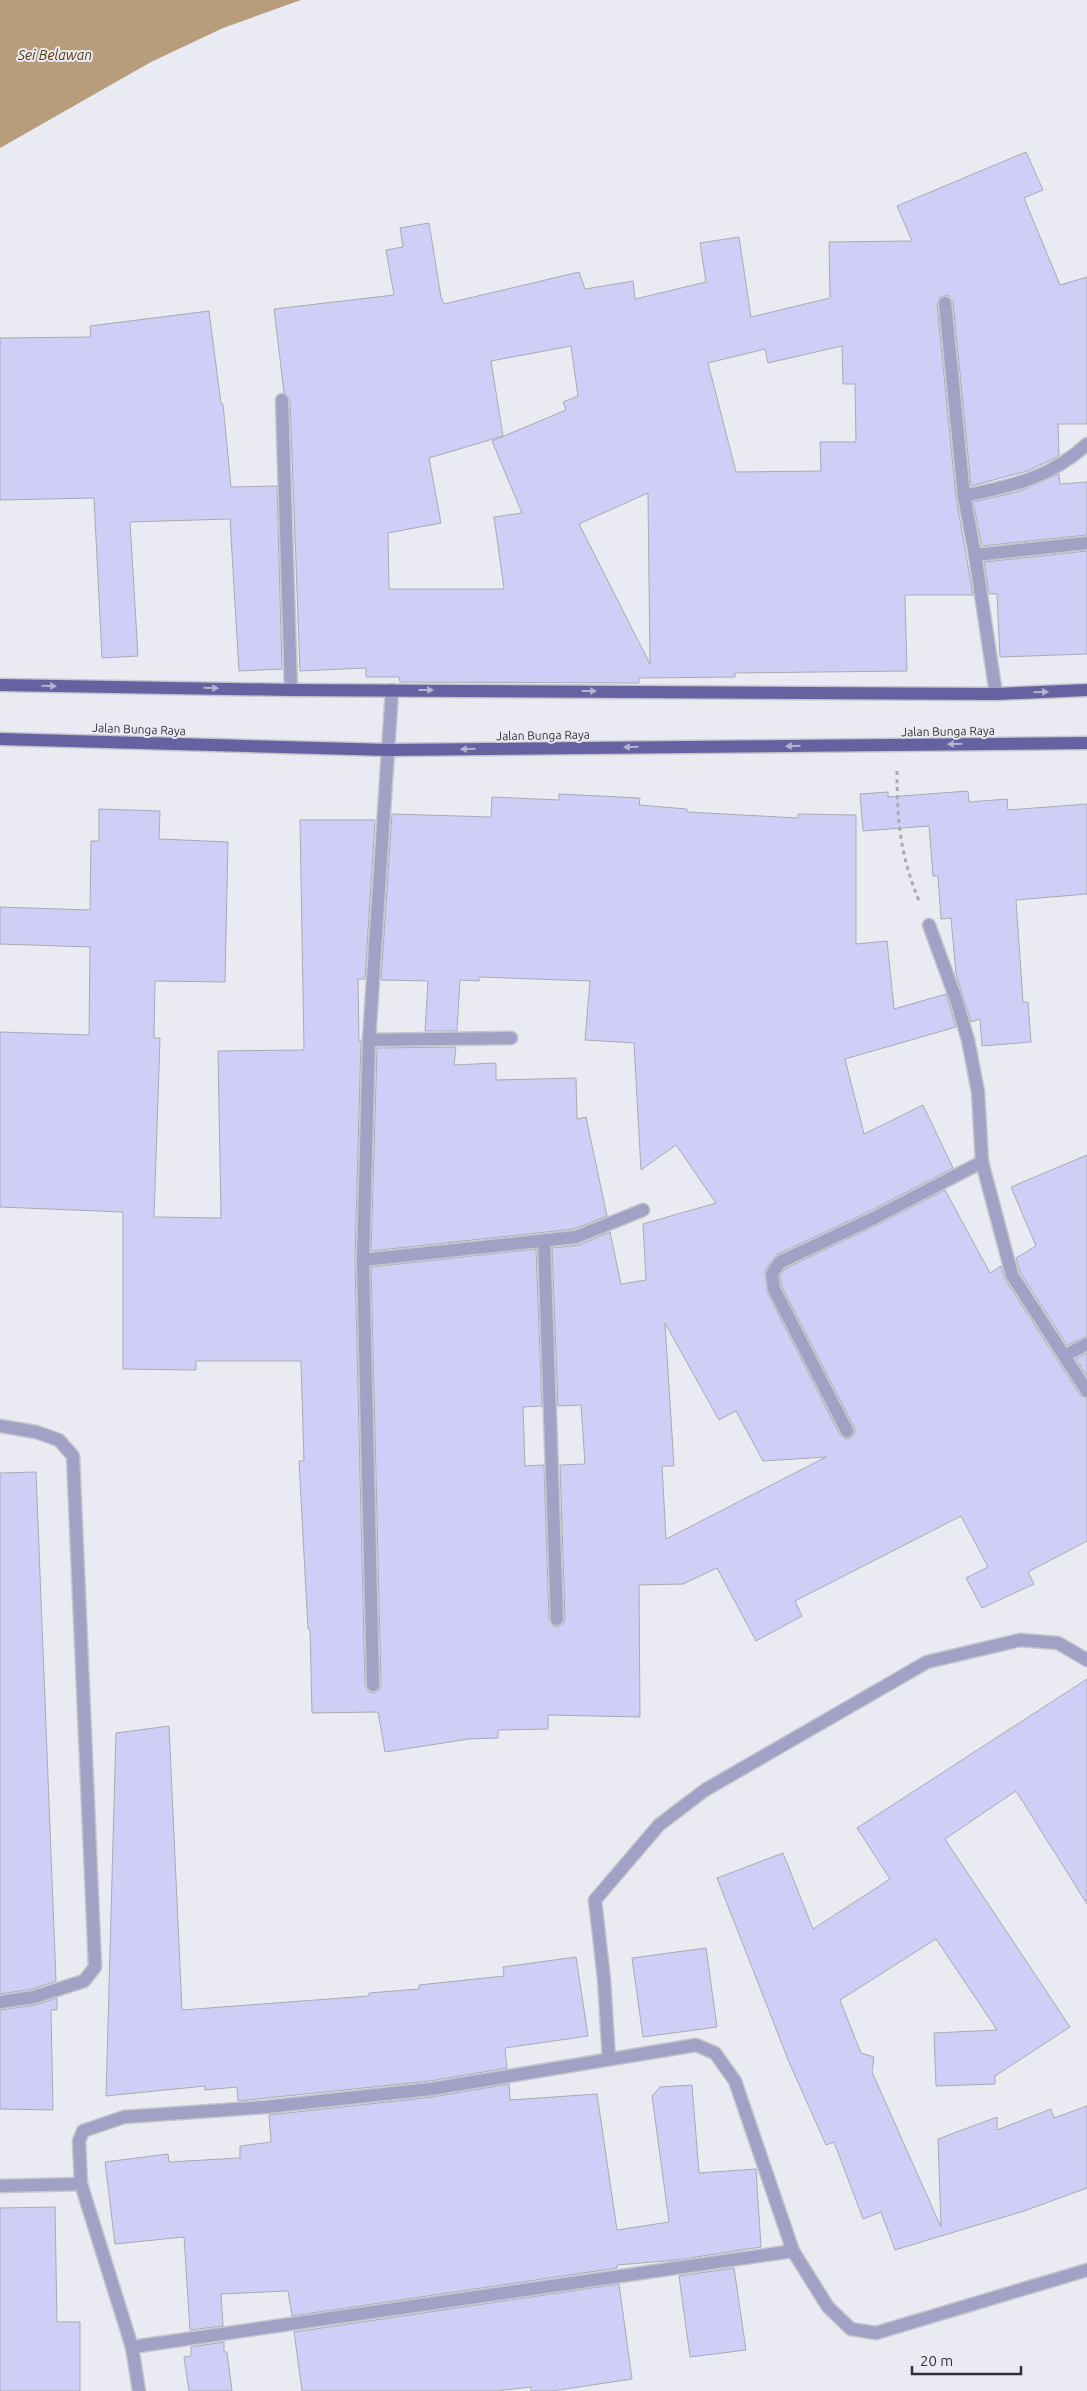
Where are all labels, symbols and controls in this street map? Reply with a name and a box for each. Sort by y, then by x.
water label: Sei Belawan [17,47,92,63]
one-way arrow [41,682,57,690]
one-way arrow [203,684,219,692]
one-way arrow [418,686,434,694]
one-way arrow [581,687,597,695]
one-way arrow [1034,688,1050,696]
street label: Jalan Bunga Raya [92,721,186,737]
street label: Jalan Bunga Raya [901,724,995,738]
street label: Jalan Bunga Raya [496,728,590,742]
one-way arrow [947,741,963,749]
one-way arrow [785,742,801,750]
one-way arrow [622,744,638,752]
one-way arrow [460,745,476,753]
scale bar [912,2344,1021,2376]
text: 20 m [920,2352,953,2369]

